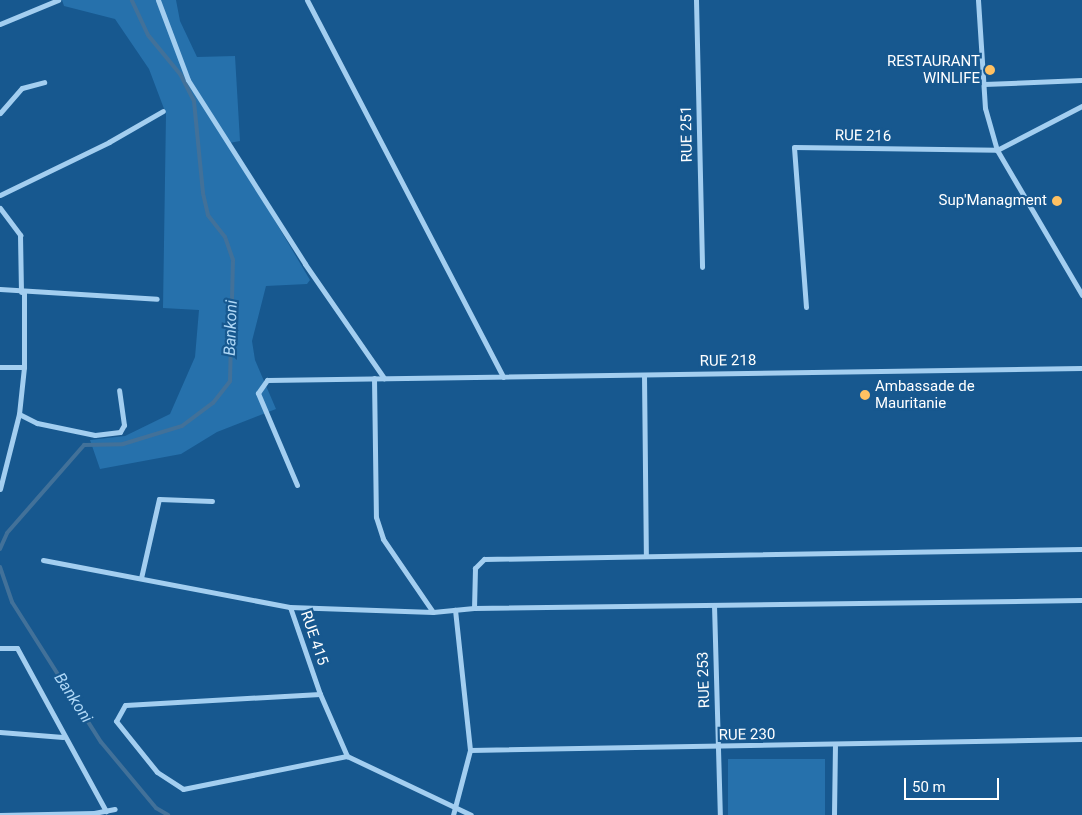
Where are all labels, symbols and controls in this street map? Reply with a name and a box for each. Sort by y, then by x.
place label: RESTAURANT WINLIFE [887,52,980,87]
marker: RESTAURANT WINLIFE [984,64,996,76]
street label: RUE 251 [678,106,696,162]
street label: RUE 216 [835,127,891,145]
place label: Sup'Managment [939,192,1047,210]
marker: Sup'Managment [1051,195,1063,207]
water label: Bankoni [220,300,242,356]
street label: RUE 218 [700,352,756,370]
place label: Ambassade de Mauritanie [875,377,975,412]
marker: Ambassade de Mauritanie [859,389,871,401]
street label: RUE 415 [296,608,332,668]
street label: RUE 253 [694,651,714,709]
water label: Bankoni [50,669,96,727]
street label: RUE 230 [719,726,775,744]
scale bar [907,768,1002,800]
text: 50 m [912,778,946,796]

